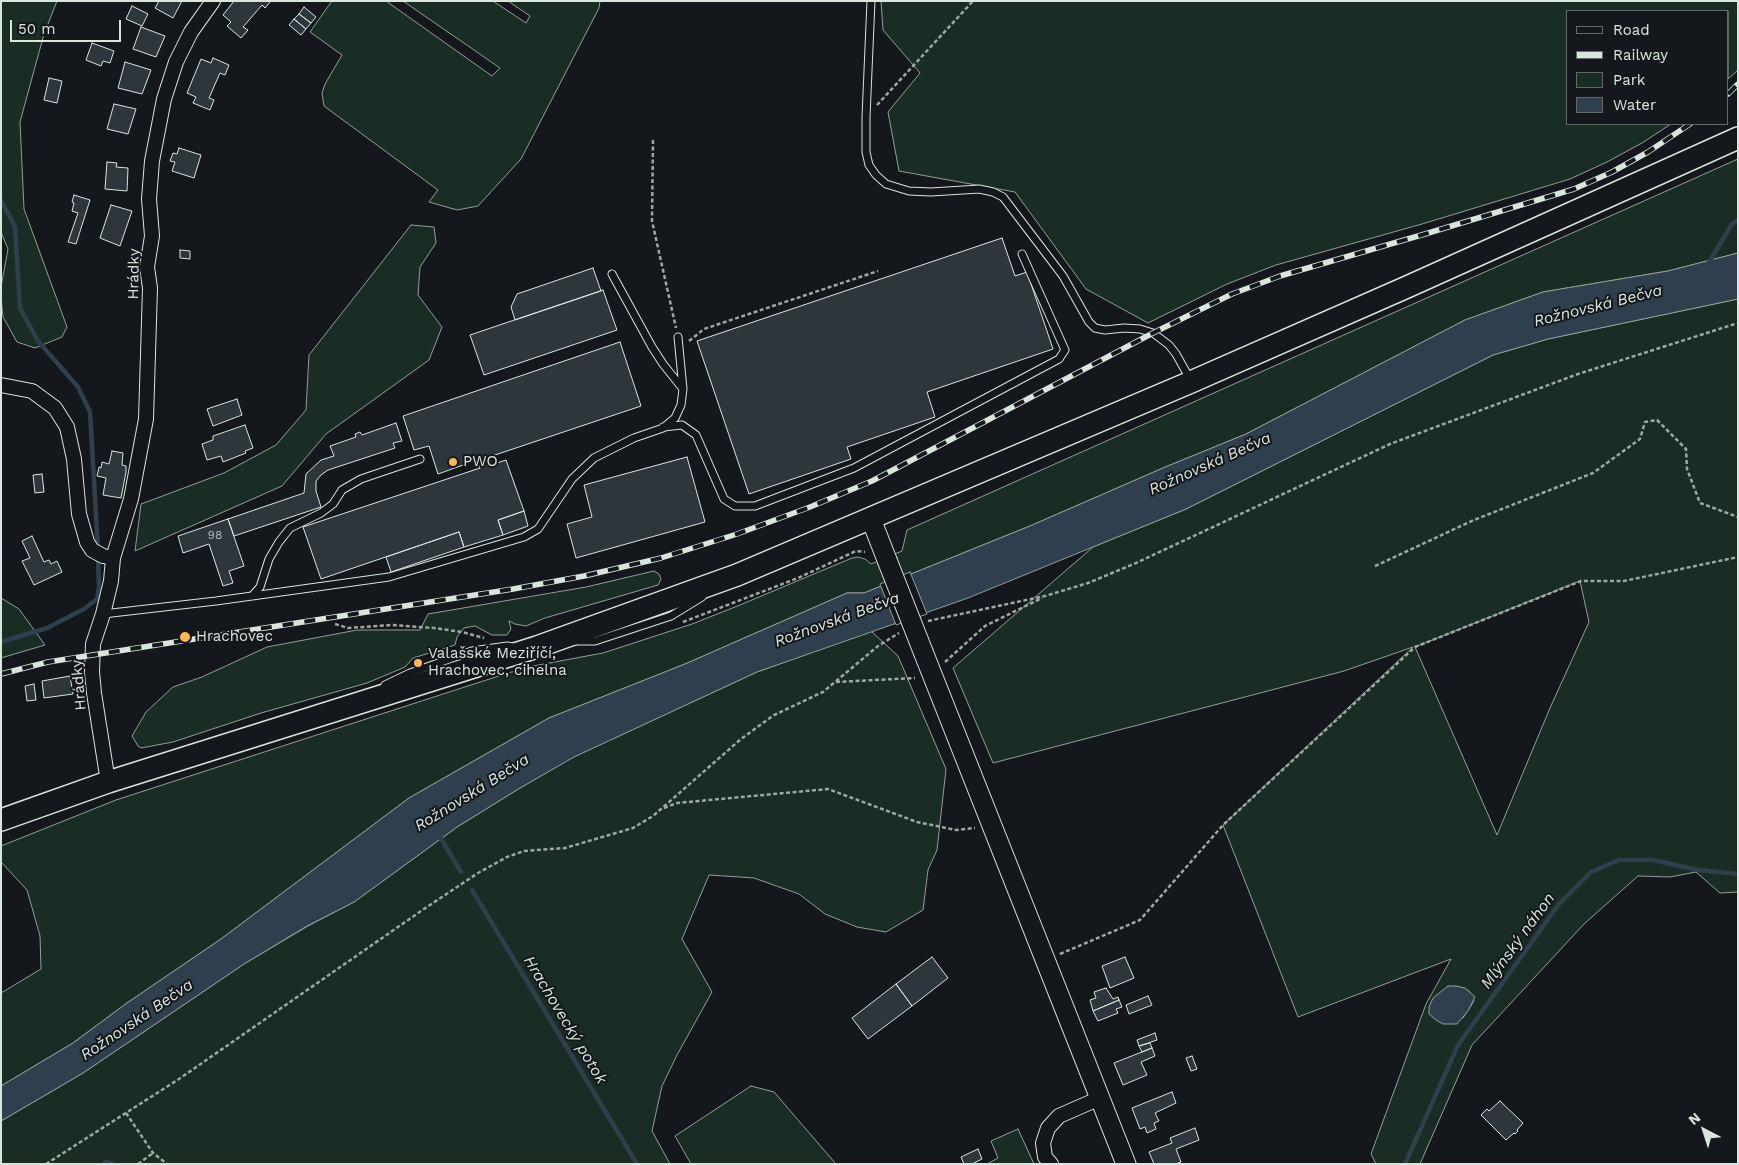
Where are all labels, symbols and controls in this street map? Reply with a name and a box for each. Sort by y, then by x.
scale bar [12,10,124,42]
legend [1566,10,1729,125]
text: 50 m [18,20,55,38]
text: Road [1613,21,1650,39]
text: Railway [1613,46,1668,64]
text: Park [1613,71,1645,89]
text: Water [1613,96,1656,114]
street label: Hrádky [125,248,143,300]
water label: Rožnovská Bečva [1532,281,1664,331]
water label: Rožnovská Bečva [1146,428,1274,500]
place label: PWO [463,453,498,471]
marker: PWO [447,456,459,468]
house number: 98 [208,528,222,542]
water label: Rožnovská Bečva [772,588,902,652]
place label: Hrachovec [196,628,273,646]
marker: Hrachovec [178,630,192,644]
place label: Valašské Meziříčí, Hrachovec, cihelna [428,645,567,680]
marker: Valašské Meziříčí, Hrachovec, cihelna [412,657,424,669]
street label: Hrádky [68,659,90,711]
water label: Rožnovská Bečva [411,750,533,836]
water label: Mlýnský náhon [1477,889,1559,993]
water label: Hrachovecký potok [519,952,611,1088]
water label: Rožnovská Bečva [77,975,197,1065]
north arrow [1679,1105,1729,1155]
text: N [1685,1109,1703,1128]

